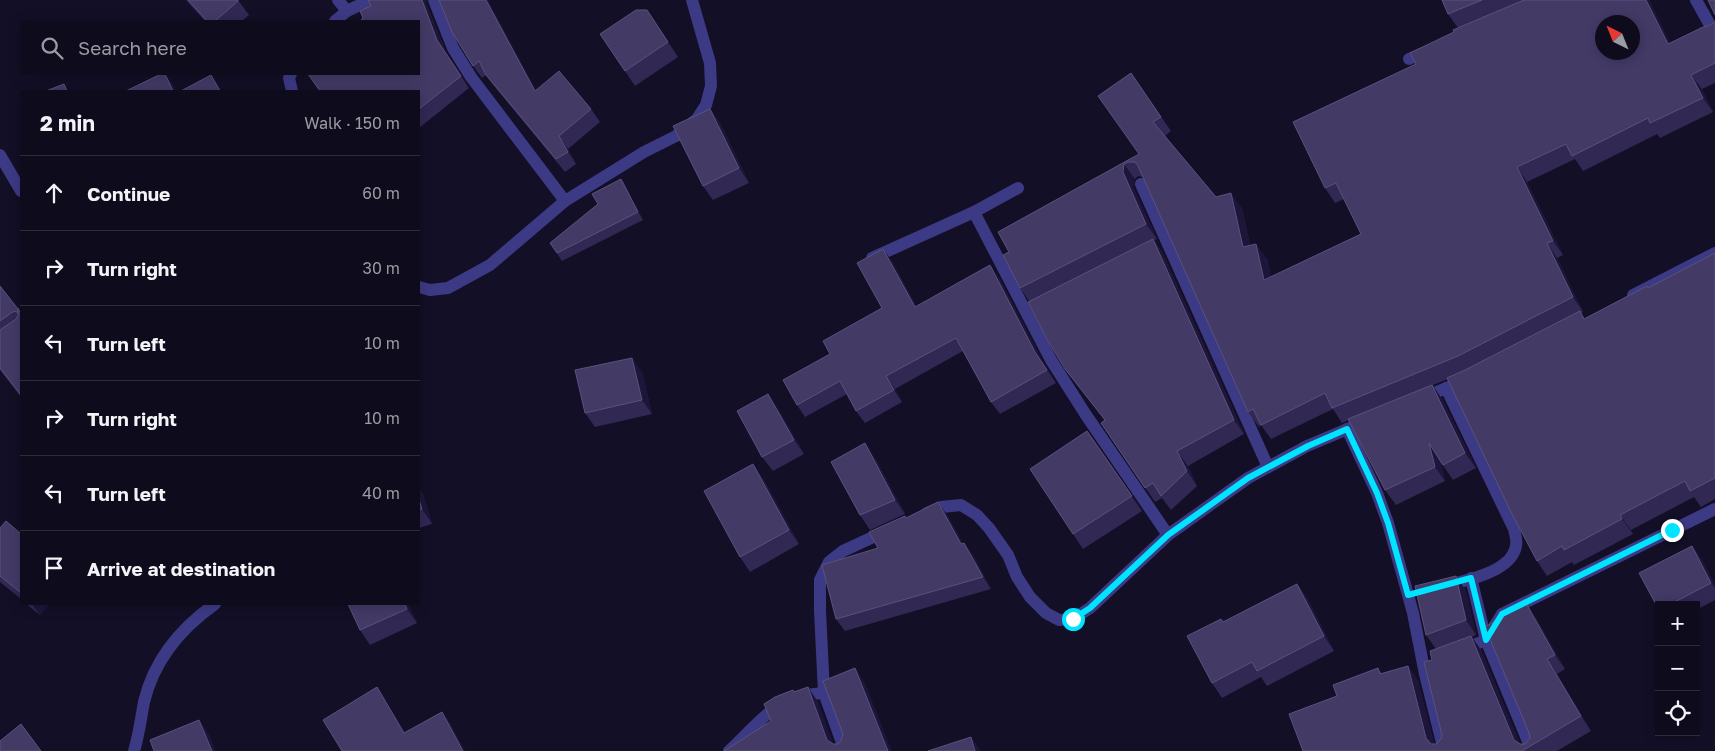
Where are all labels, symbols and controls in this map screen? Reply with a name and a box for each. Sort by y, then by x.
north arrow [1595,15,1640,60]
search box [20,20,420,75]
icon: search [38,34,66,62]
text: Search here [78,36,187,59]
text: 2 min [40,110,95,136]
text: Walk · 150 m [304,113,400,133]
icon: ahead [40,179,68,207]
text: Continue [87,182,170,205]
text: 60 m [362,183,400,203]
icon: right [40,254,68,282]
text: Turn right [87,257,177,280]
text: 30 m [363,258,400,278]
icon: left [40,329,68,357]
text: Turn left [87,332,166,355]
text: 10 m [364,333,400,353]
icon: right [40,404,68,432]
text: Turn right [87,407,177,430]
text: 10 m [364,408,400,428]
icon: left [40,479,68,507]
text: Turn left [87,482,166,505]
text: 40 m [362,483,400,503]
route end [1661,519,1684,542]
icon: arrive [40,554,68,582]
text: Arrive at destination [87,557,275,580]
map controls [1655,601,1700,736]
button: + [1655,601,1700,646]
route start [1062,608,1085,631]
button: − [1655,646,1700,691]
button: locate [1655,691,1700,736]

